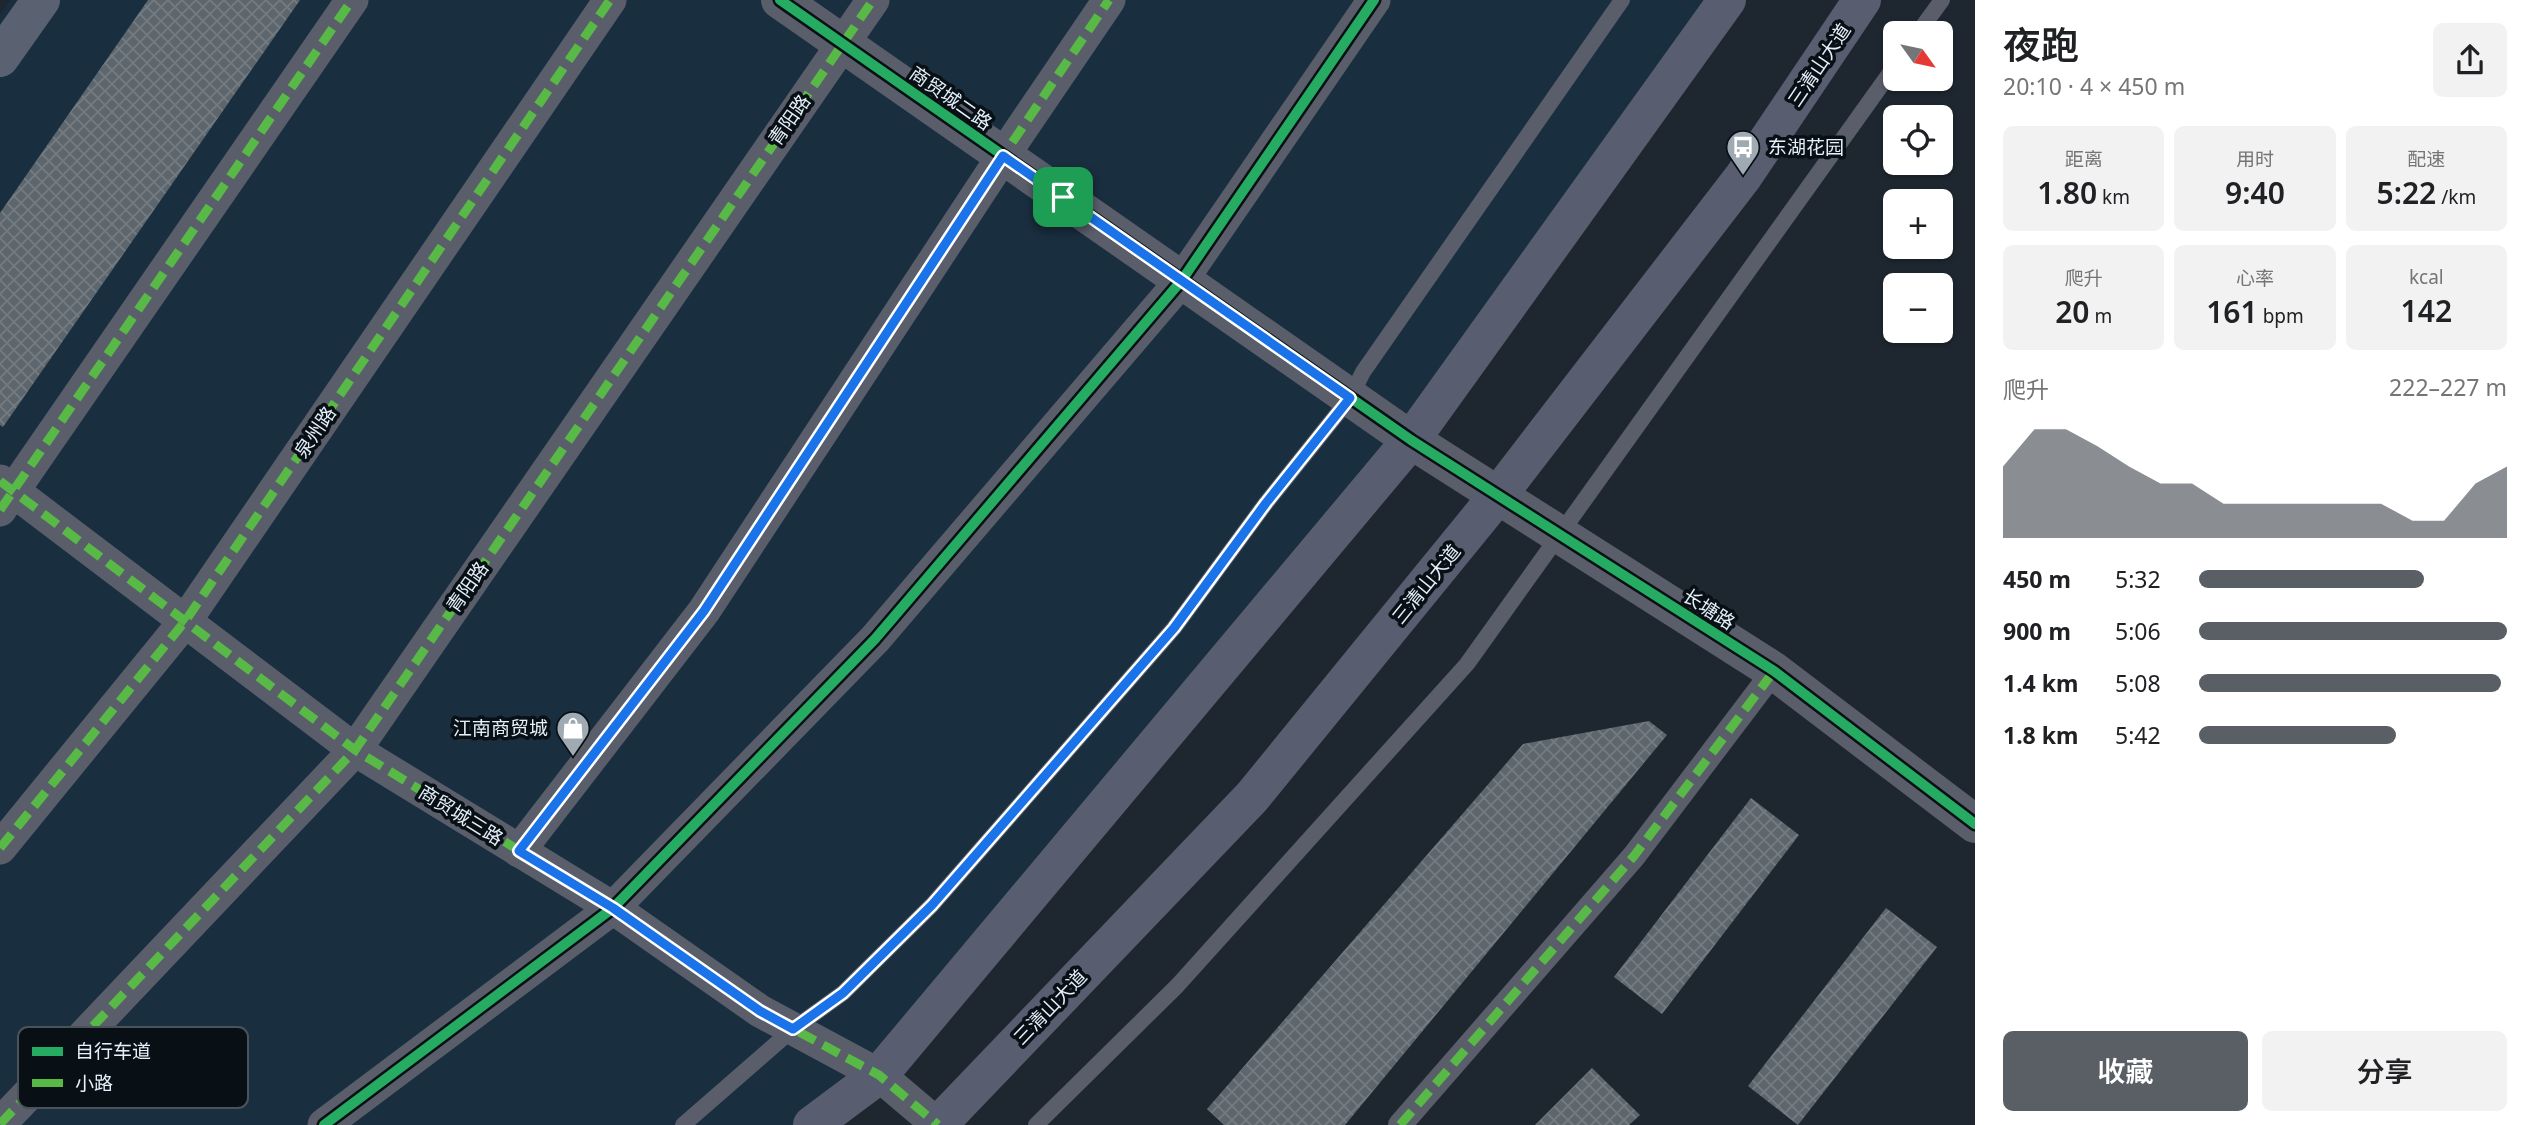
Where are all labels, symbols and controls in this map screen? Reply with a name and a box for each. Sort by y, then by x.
street label: 三清山大道 [1782,18,1856,112]
text: 夜跑 [2003,18,2079,70]
north arrow [1883,21,1953,91]
map controls [1883,21,1953,343]
button: share [2433,23,2507,97]
street label: 商贸城二路 [905,60,997,136]
text: 20:10 · 4 × 450 m [2003,70,2185,102]
street label: 青阳路 [762,89,816,151]
button: locate [1883,105,1953,175]
bus stop icon: 东湖花园 [1724,128,1762,177]
place label: 东湖花园 [1768,134,1844,160]
text: 距离 [2065,146,2103,172]
text: 用时 [2236,146,2274,172]
text: 配速 [2407,146,2445,172]
pin [1033,167,1093,227]
text: 1.80 [2037,172,2097,213]
text: 9:40 [2225,172,2285,213]
text: 5:22 [2376,172,2436,213]
icon: arrive [1044,178,1082,216]
text: km [2097,184,2130,210]
text: /km [2436,184,2476,210]
button: + [1883,189,1953,259]
text: kcal [2409,264,2444,290]
text: 爬升 [2065,265,2103,291]
text: 心率 [2236,265,2274,291]
button: − [1883,273,1953,343]
text: 142 [2401,290,2452,331]
text: 20 [2055,291,2089,332]
text: 161 [2206,291,2258,332]
text: m [2089,303,2112,329]
text: bpm [2258,303,2304,329]
text: 222–227 m [2389,371,2507,403]
text: 爬升 [2003,373,2049,405]
street label: 泉州路 [288,401,342,463]
street label: 三清山大道 [1386,539,1466,629]
street label: 青阳路 [440,556,494,618]
text: 450 m [2003,563,2071,595]
text: 5:32 [2115,563,2161,595]
street label: 长塘路 [1678,583,1740,635]
text: 900 m [2003,615,2071,647]
text: 5:06 [2115,615,2161,647]
text: 1.4 km [2003,667,2078,699]
text: 5:08 [2115,667,2161,699]
shop icon: 江南商贸城 [554,709,592,758]
place label: 江南商贸城 [453,715,548,741]
text: 1.8 km [2003,719,2078,751]
text: 5:42 [2115,719,2161,751]
street label: 商贸城三路 [414,779,508,851]
street label: 三清山大道 [1008,964,1092,1050]
legend [18,1027,248,1108]
button: 收藏 [2003,1031,2248,1111]
button: 分享 [2262,1031,2507,1111]
text: 自行车道 [75,1038,151,1064]
text: 小路 [75,1070,113,1096]

